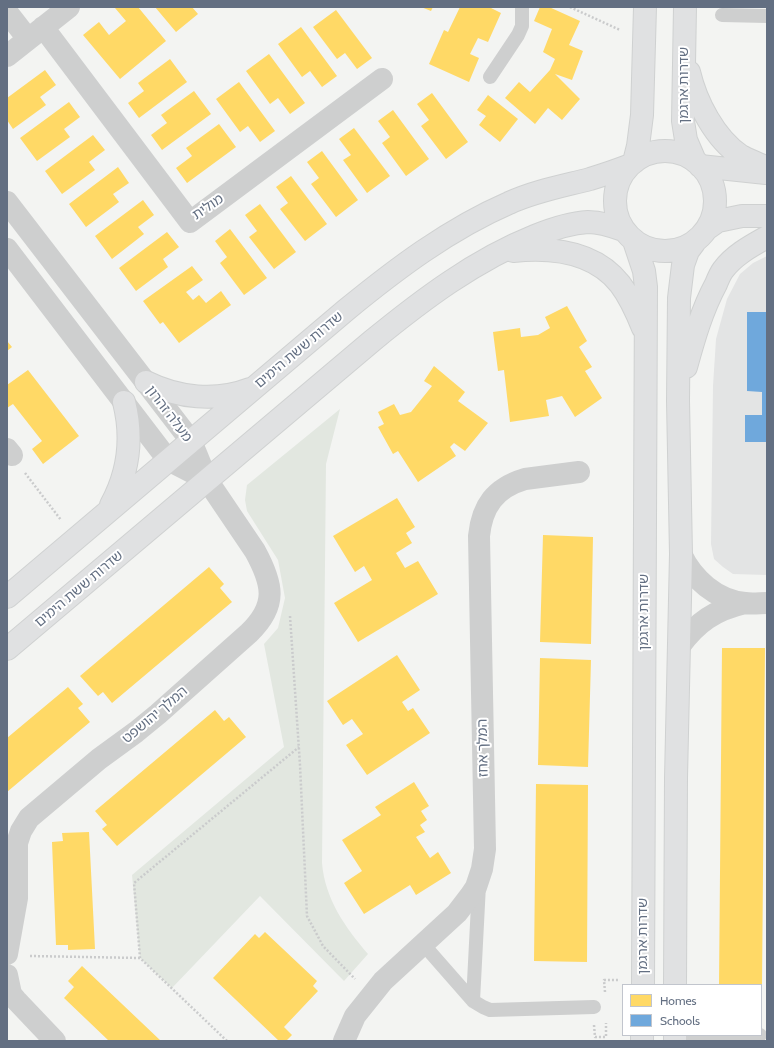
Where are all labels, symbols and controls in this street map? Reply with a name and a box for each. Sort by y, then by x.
street label: שדרות ארגמן [676,47,692,123]
street label: מולית [189,190,227,224]
street label: שדרות ששת הימים [251,308,347,392]
street label: מעלה זהרון [142,382,196,446]
street label: שדרות ששת הימים [31,547,127,631]
street label: שדרות ארגמן [636,574,652,650]
street label: המלך יהושפט [119,683,191,747]
street label: המלך אחז [474,719,492,777]
street label: שדרות ארגמן [635,898,651,974]
legend [622,984,762,1036]
text: Homes [660,993,697,1008]
text: Schools [660,1013,700,1028]

